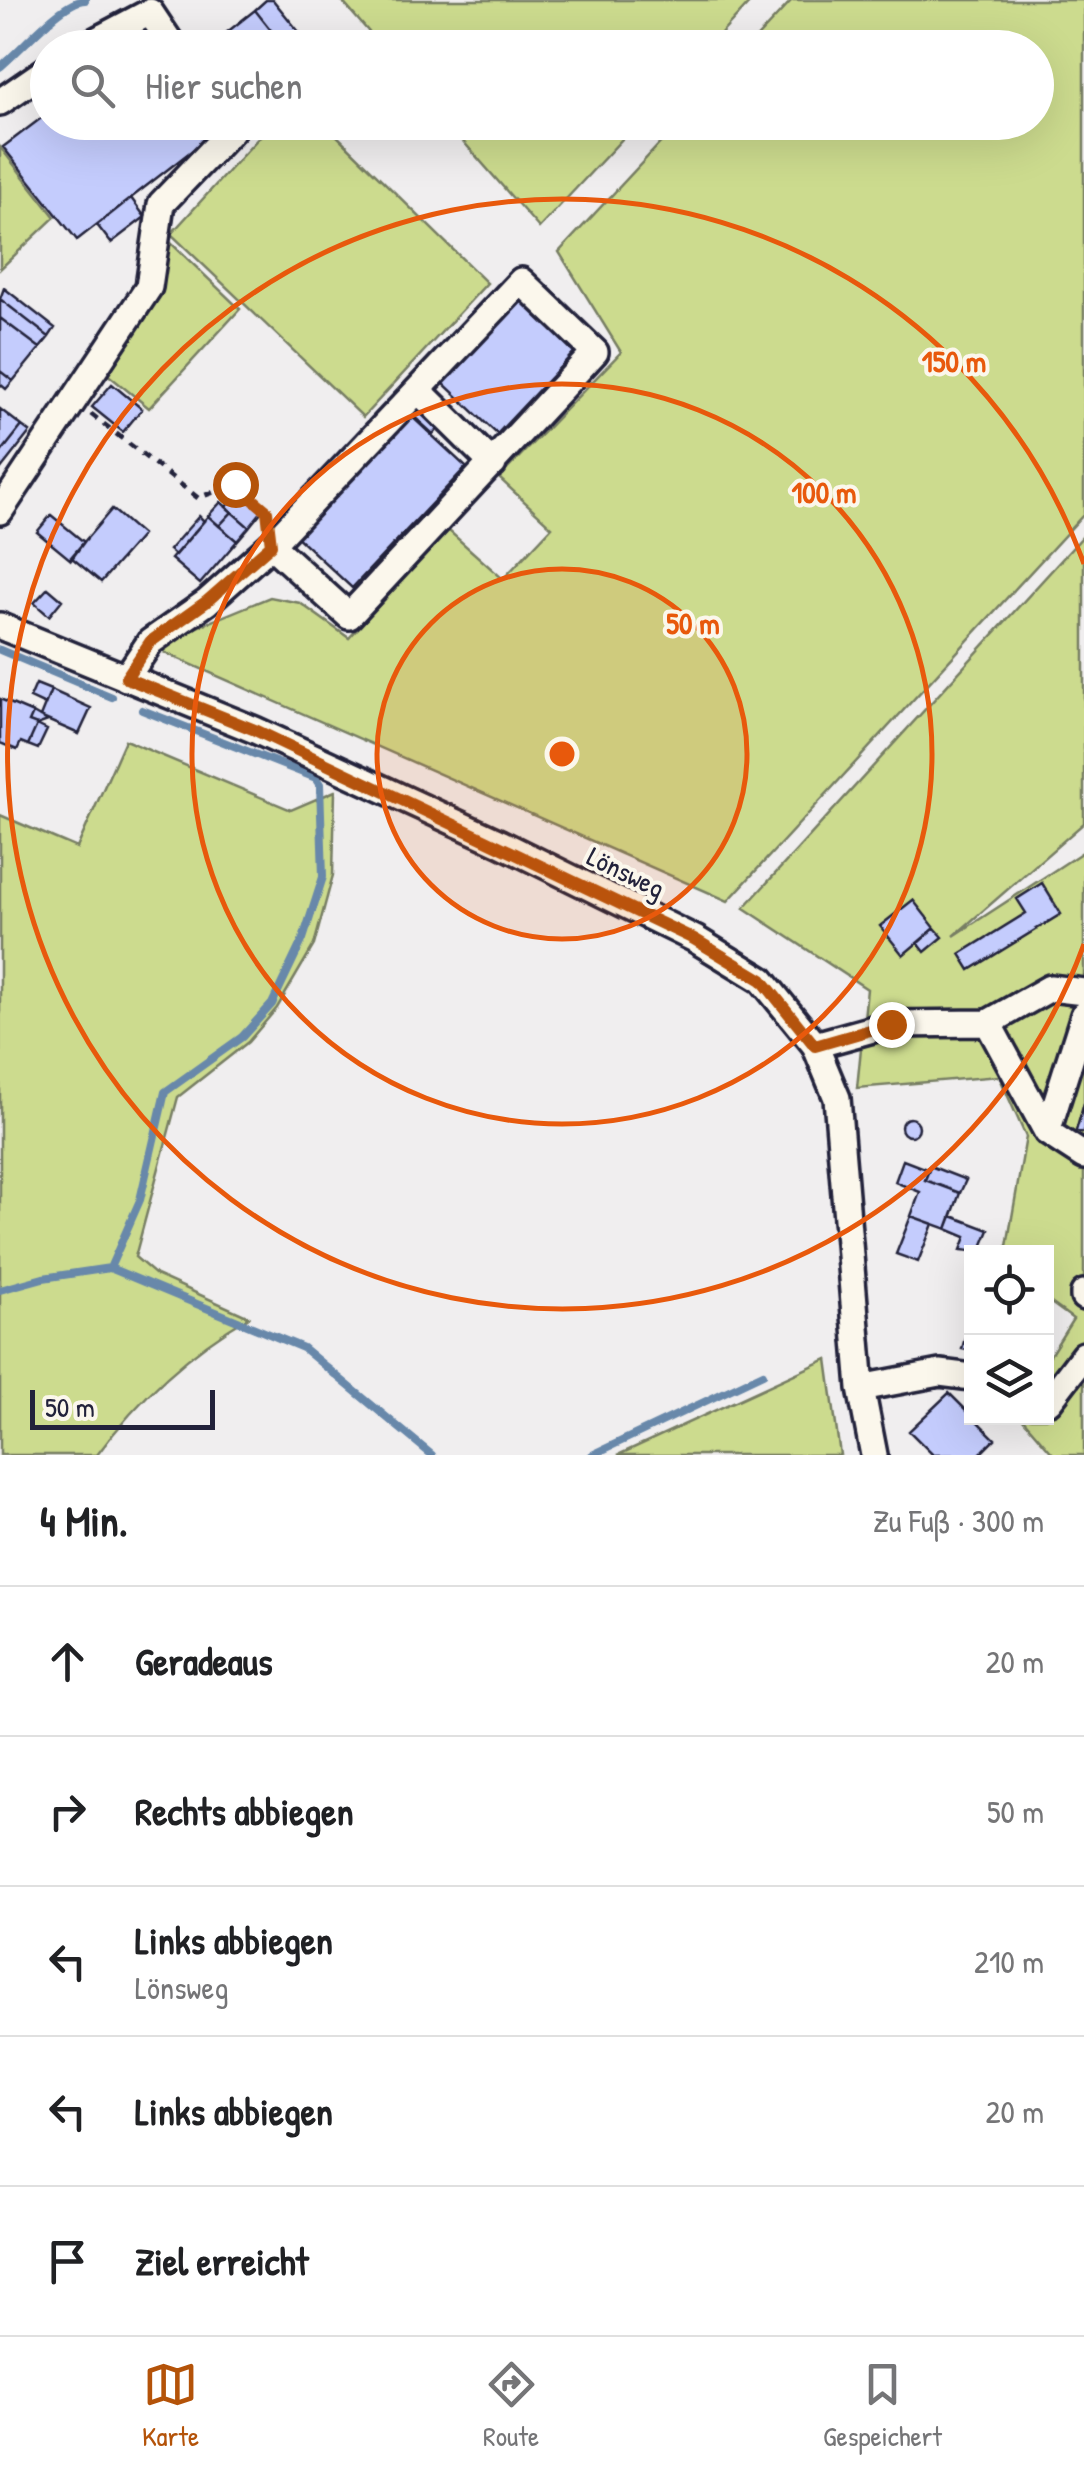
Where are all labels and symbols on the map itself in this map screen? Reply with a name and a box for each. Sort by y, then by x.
text: 150 m [922,341,986,381]
route start [213,462,259,508]
text: 100 m [791,472,857,512]
text: 50 m [666,603,720,643]
centre of rings [544,736,580,772]
street label: Lönsweg [581,837,671,907]
route end [869,1002,915,1048]
scale bar [30,1385,215,1430]

